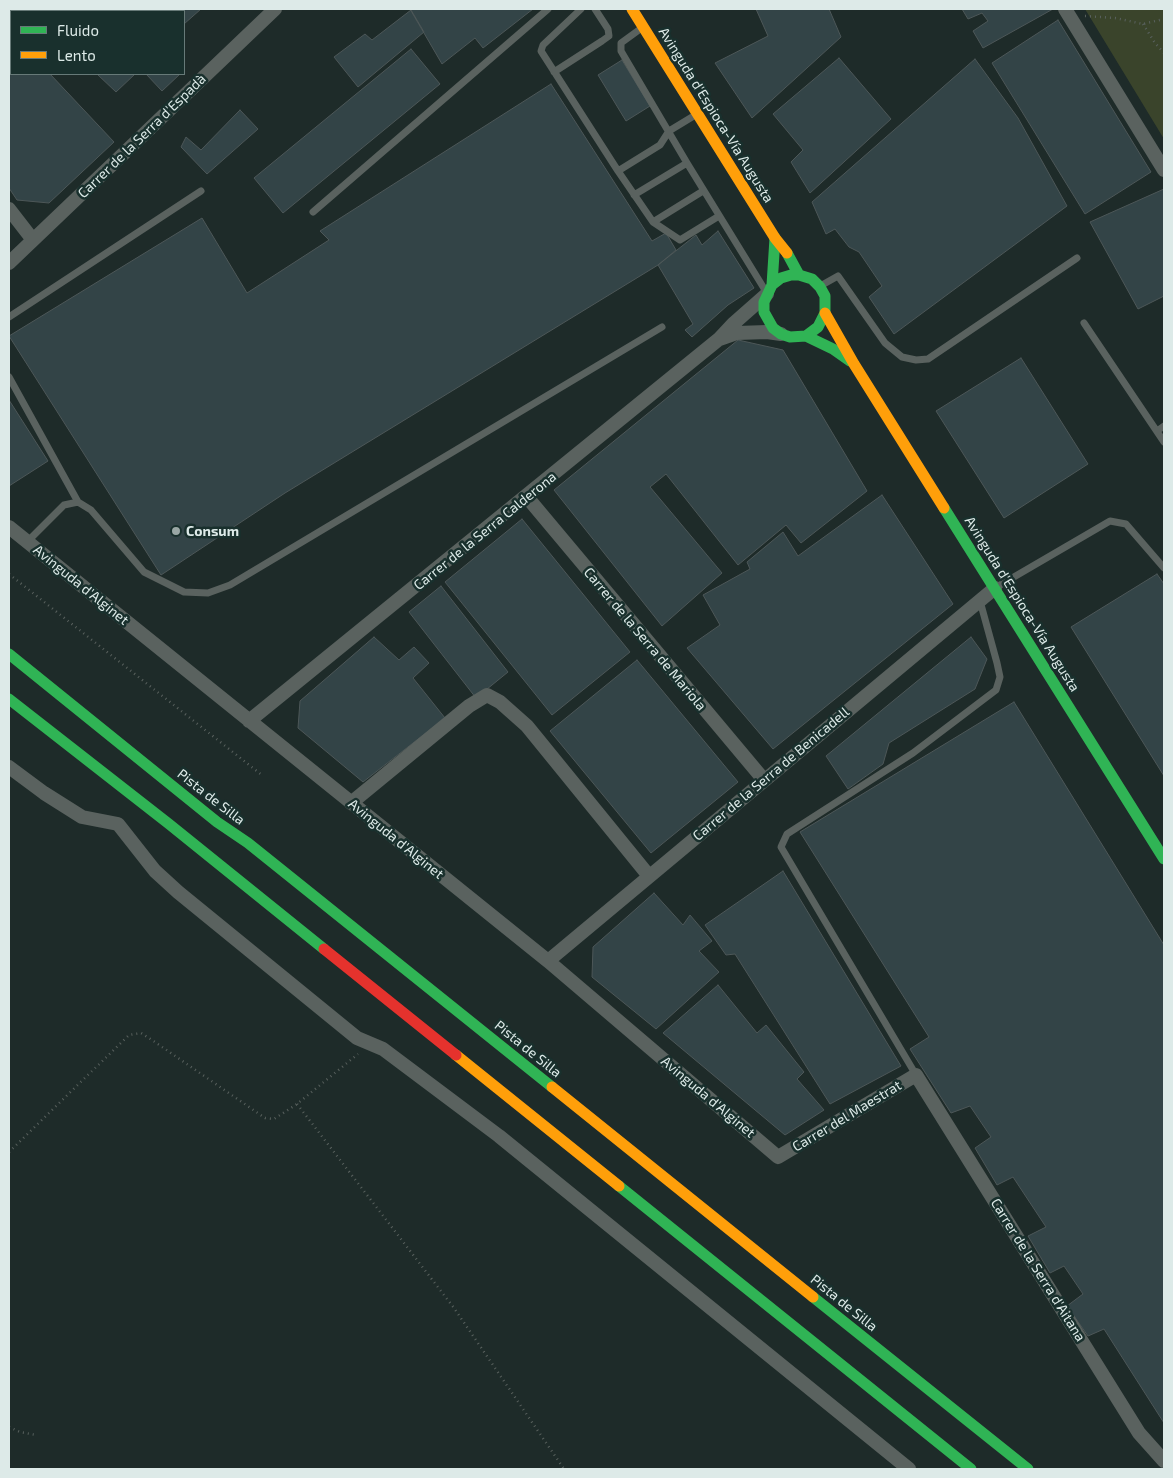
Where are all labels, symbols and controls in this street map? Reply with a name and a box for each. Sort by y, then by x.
legend [10,10,185,75]
text: Fluido [57,21,99,39]
street label: Avinguda d'Espioca-Vía Augusta [655,24,777,206]
text: Lento [57,46,96,64]
street label: Carrer de la Serra d'Espadà [75,70,209,202]
street label: Carrer de la Serra Calderona [410,468,560,594]
street label: Avinguda d'Espioca-Vía Augusta [961,513,1083,695]
place label: Consum [186,523,239,539]
marker: Consum [170,525,182,537]
street label: Avinguda d'Alginet [30,541,132,629]
street label: Carrer de la Serra de Mariola [580,564,710,714]
street label: Carrer de la Serra de Benicadell [689,704,853,844]
street label: Pista de Silla [174,765,248,829]
street label: Avinguda d'Alginet [345,795,447,883]
street label: Pista de Silla [491,1017,565,1081]
street label: Avinguda d'Alginet [658,1053,758,1141]
street label: Carrer del Maestrat [789,1077,905,1155]
street label: Carrer de la Serra d'Aitana [987,1195,1089,1345]
street label: Pista de Silla [807,1271,881,1335]

